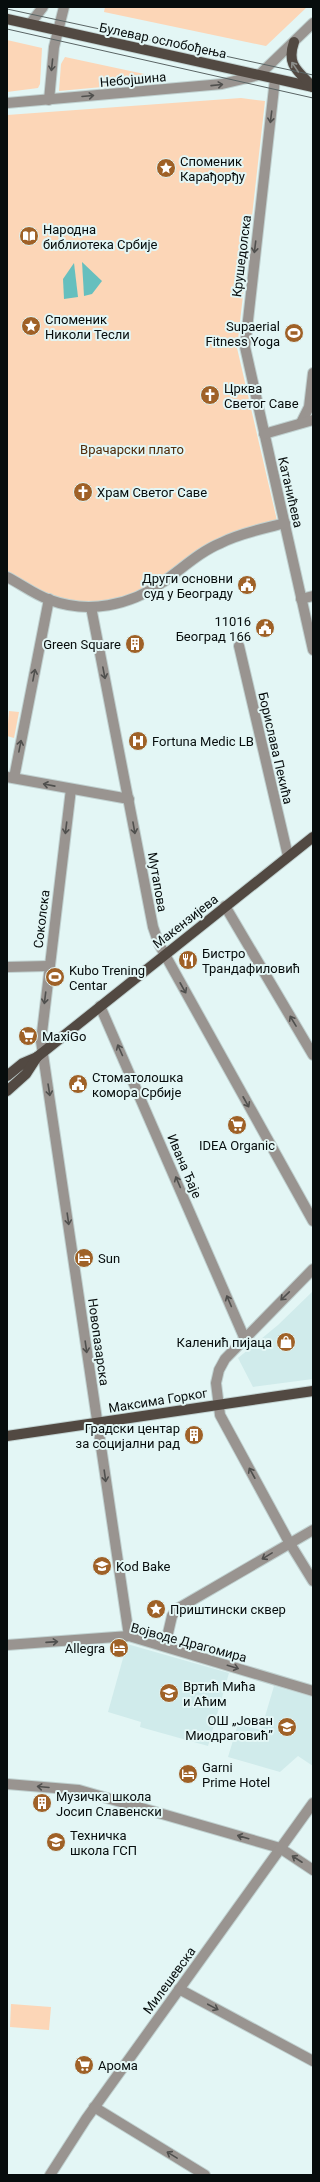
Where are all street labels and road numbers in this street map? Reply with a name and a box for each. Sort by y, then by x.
street label: Булевар ослобођења [98,20,228,61]
street label: Небојшина [99,69,167,90]
street label: Крушедолска [229,214,254,298]
street label: Катанићева [275,455,306,529]
street label: Борислава Пекића [255,691,296,806]
street label: Мутапова [145,851,170,913]
street label: Соколска [30,889,53,949]
street label: Макензијева [150,891,221,951]
street label: Ивана Ђаје [164,1132,205,1201]
street label: Новопазарска [85,1297,112,1387]
street label: Максима Горког [107,1385,209,1416]
street label: Војводе Драгомира [129,1620,248,1665]
street label: Милешевска [140,1944,199,2017]

